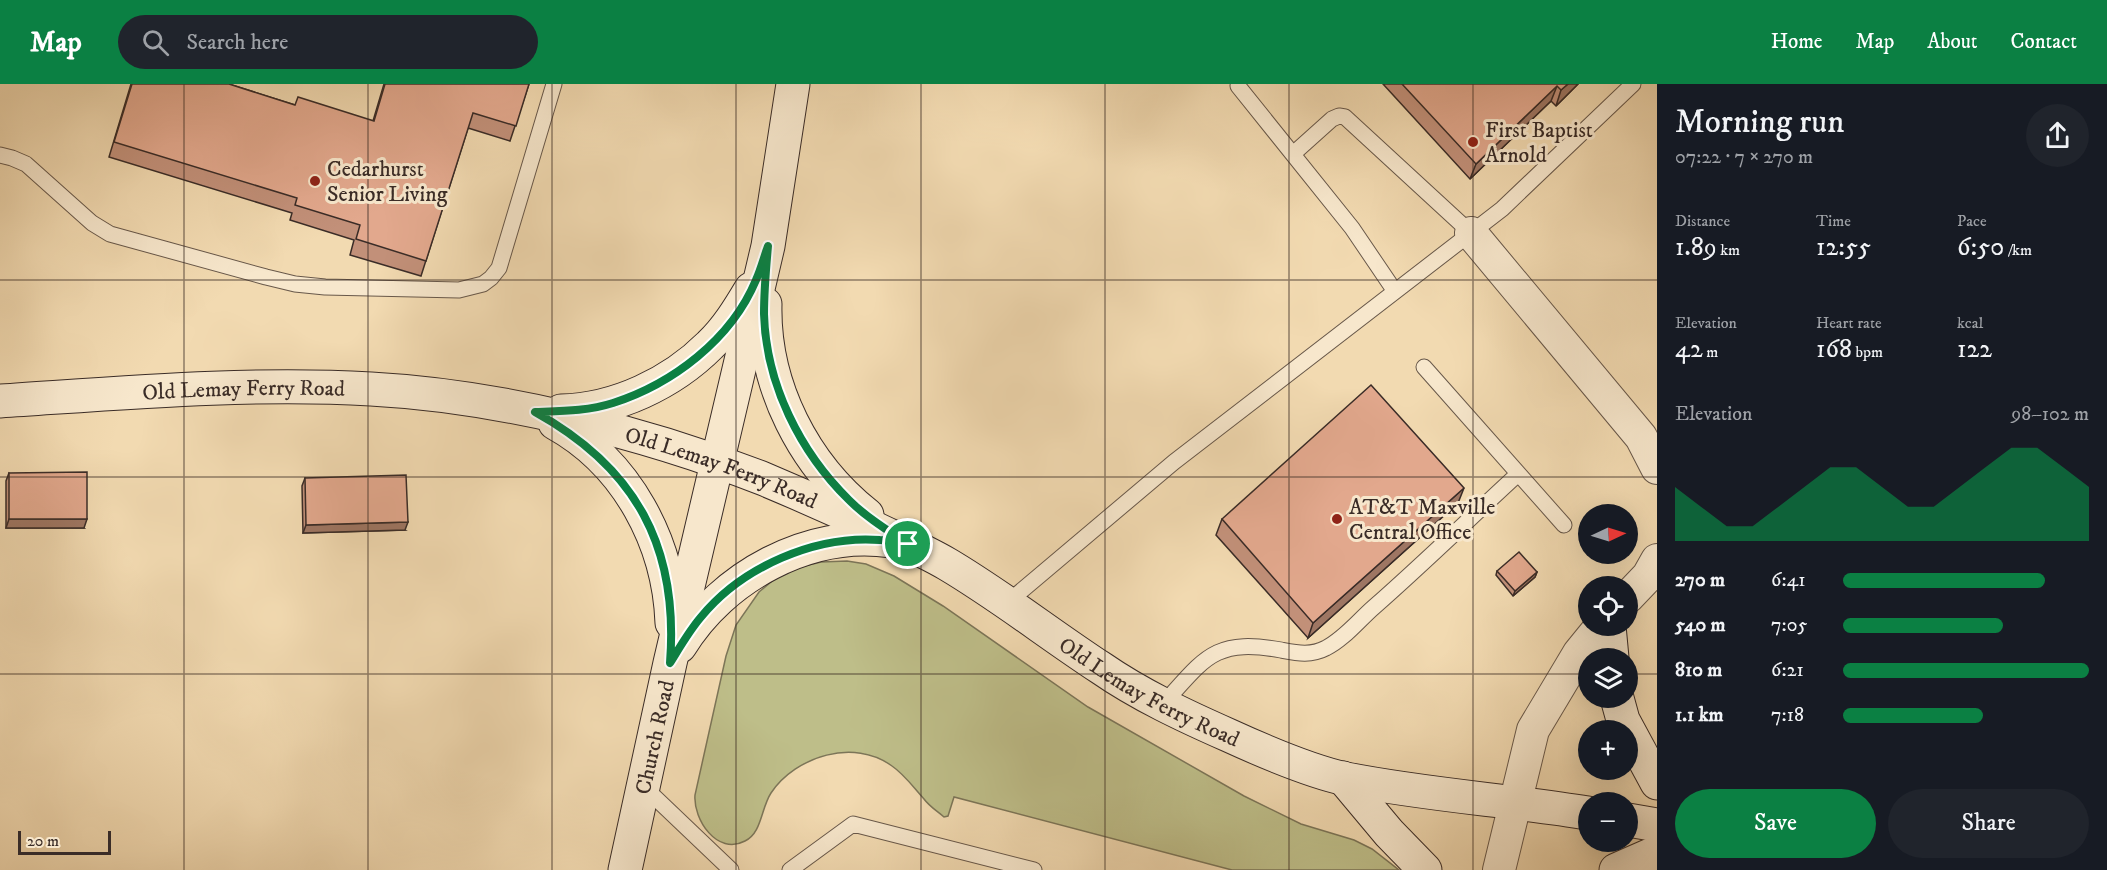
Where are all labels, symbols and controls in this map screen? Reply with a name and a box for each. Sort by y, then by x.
search box [118,15,538,69]
text: Map [30,25,82,60]
icon: search [139,26,172,59]
text: Search here [187,29,288,56]
text: Home [1771,29,1823,55]
text: Map [1856,29,1894,55]
text: About [1927,29,1978,55]
text: Contact [2011,29,2077,55]
text: Morning run [1675,102,1844,143]
button: share [2026,104,2089,167]
place label: First Baptist Arnold [1485,117,1593,169]
marker: First Baptist Arnold [1466,135,1480,149]
text: 07:22 · 7 × 270 m [1675,145,1813,170]
place label: Cedarhurst Senior Living [327,156,448,208]
marker: Cedarhurst Senior Living [308,174,322,188]
text: Distance [1675,211,1730,231]
text: Time [1816,211,1851,231]
text: Pace [1957,211,1987,231]
text: 1.89 [1675,231,1717,264]
text: 12:55 [1816,231,1871,264]
text: 6:50 [1957,231,2004,264]
text: km [1717,240,1740,260]
text: /km [2004,240,2032,260]
text: Elevation [1675,313,1737,333]
text: Heart rate [1816,313,1882,333]
text: kcal [1957,313,1983,333]
text: 42 [1675,333,1703,366]
text: 168 [1816,333,1852,366]
text: 122 [1957,333,1992,366]
text: m [1703,342,1718,362]
text: bpm [1852,342,1883,362]
street label: Old Lemay Ferry Road [142,375,345,407]
text: Elevation [1675,402,1752,427]
text: 98–102 m [2011,402,2089,427]
street label: Old Lemay Ferry Road [622,422,821,515]
place label: AT&T Maxville Central Office [1349,494,1495,546]
north arrow [1578,504,1638,564]
map controls [1578,504,1638,852]
marker: AT&T Maxville Central Office [1330,512,1344,526]
pin [882,518,933,569]
icon: arrive [891,527,924,560]
text: 270 m [1675,568,1725,593]
text: 6:41 [1771,568,1805,593]
button: locate [1578,576,1638,636]
text: 540 m [1675,613,1725,638]
text: 7:05 [1771,613,1807,638]
street label: Old Lemay Ferry Road [1053,632,1244,753]
button: layers [1578,648,1638,708]
text: 810 m [1675,658,1722,683]
text: 6:21 [1771,658,1804,683]
street label: Church Road [630,678,681,797]
text: 1.1 km [1675,703,1724,728]
text: 7:18 [1771,703,1804,728]
button: + [1578,720,1638,780]
button: Save [1675,789,1876,858]
button: Share [1888,789,2089,858]
button: − [1578,792,1638,852]
scale bar [18,828,111,856]
text: 20 m [27,831,59,851]

